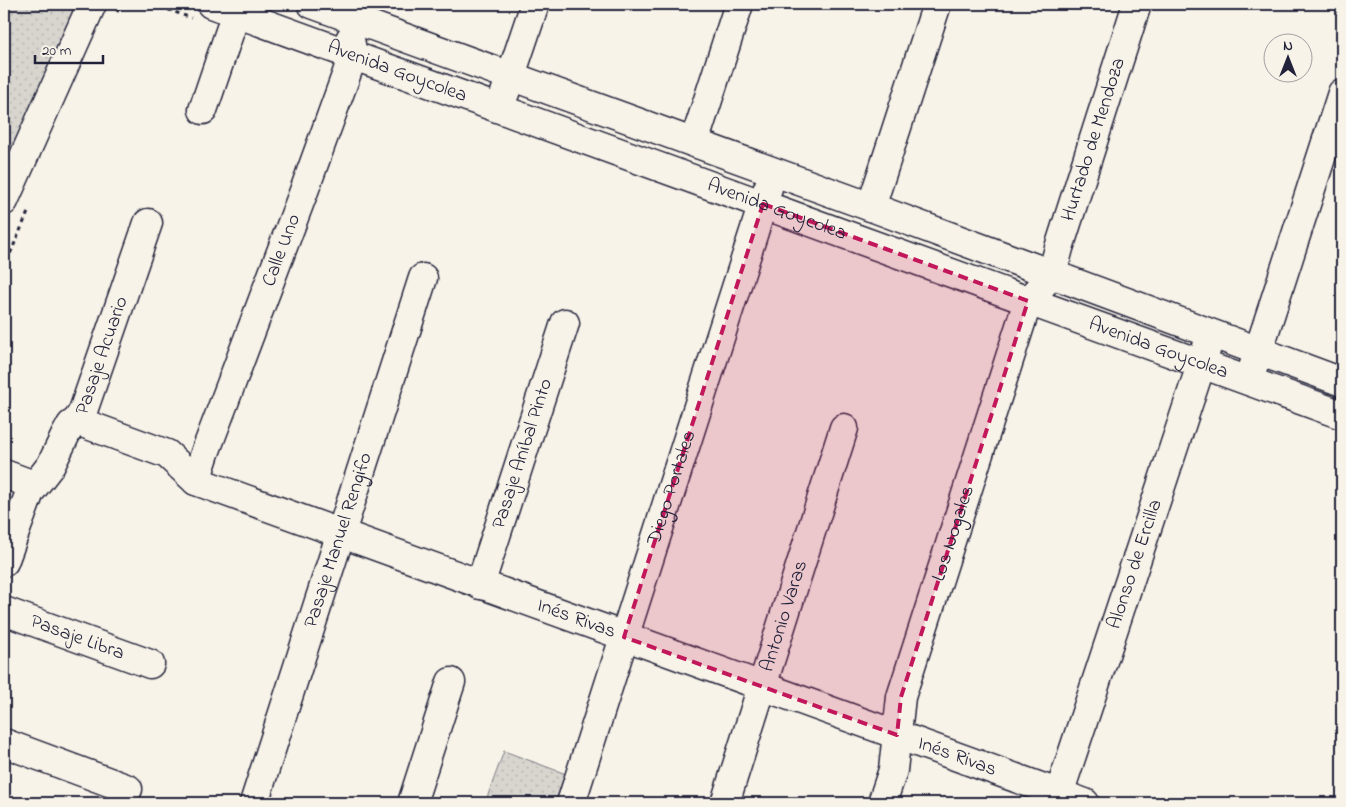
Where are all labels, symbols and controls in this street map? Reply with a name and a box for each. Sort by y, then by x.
scale bar [35,32,102,64]
north arrow [1264,32,1314,82]
street label: Avenida Goycolea [323,33,471,110]
text: N [1283,36,1293,57]
text: 20 m [42,40,72,62]
street label: Hurtado de Mendoza [1054,54,1133,225]
street label: Avenida Goycolea [703,171,851,248]
street label: Calle Uno [255,210,308,291]
street label: Pasaje Acuario [68,292,136,419]
street label: Avenida Goycolea [1084,310,1232,387]
street label: Pasaje Aníbal Pinto [485,375,561,533]
street label: Diego Portales [640,427,704,550]
street label: Pasaje Manuel Rengifo [297,449,380,632]
street label: Los Nogales [924,482,982,585]
street label: Alonso de Ercilla [1100,496,1170,633]
street label: Antonio Varas [753,557,816,676]
street label: Inés Rivas [533,591,620,646]
street label: Pasaje Libra [26,607,129,668]
street label: Inés Rivas [914,729,1001,784]

